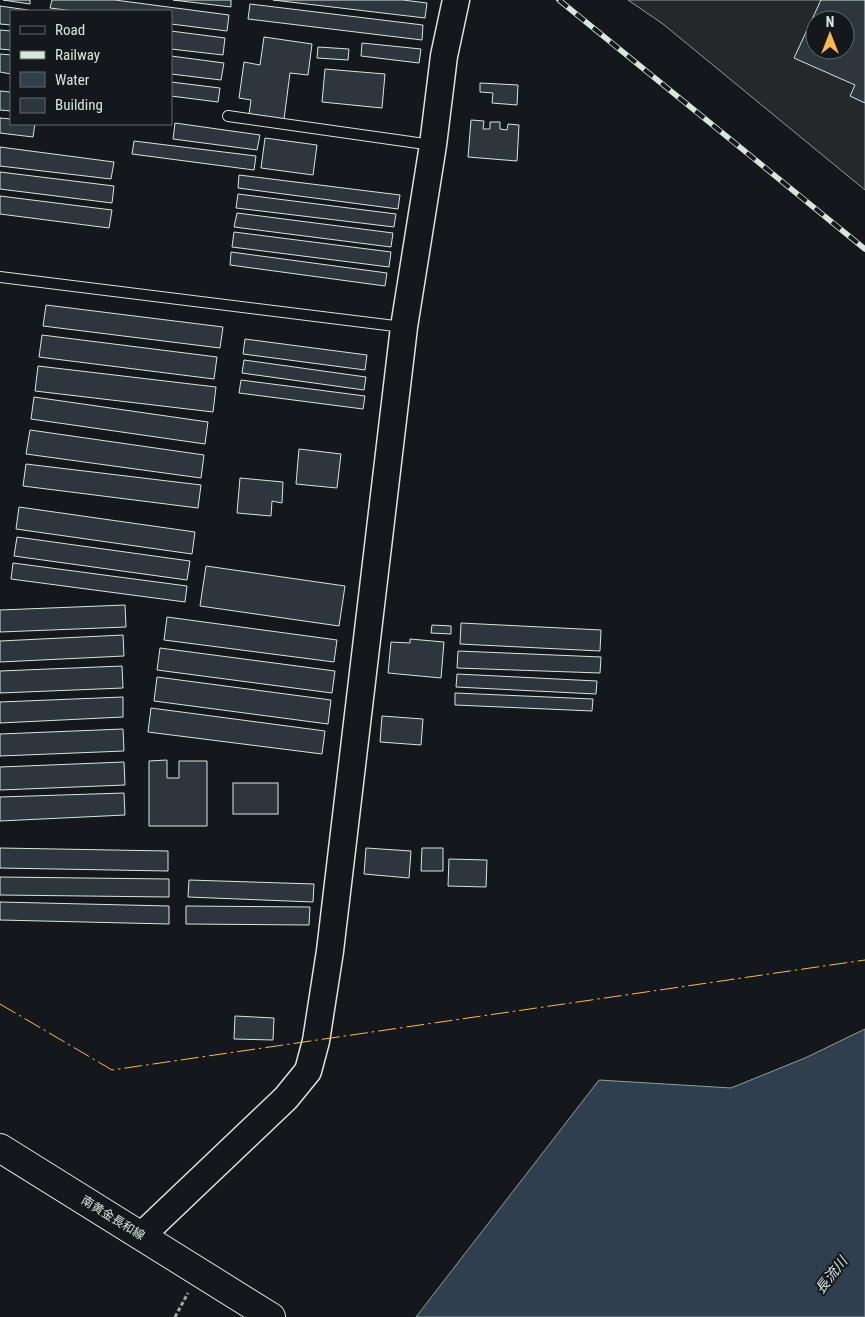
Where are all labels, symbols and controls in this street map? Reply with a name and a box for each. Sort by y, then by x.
legend [10,10,172,125]
north arrow [805,10,855,60]
text: N [826,14,834,30]
text: Road [55,21,85,39]
text: Railway [55,46,100,64]
text: Water [55,71,90,89]
text: Building [55,96,103,114]
street label: 南黄金長和線 [79,1193,147,1243]
water label: 長流川 [812,1252,851,1296]

